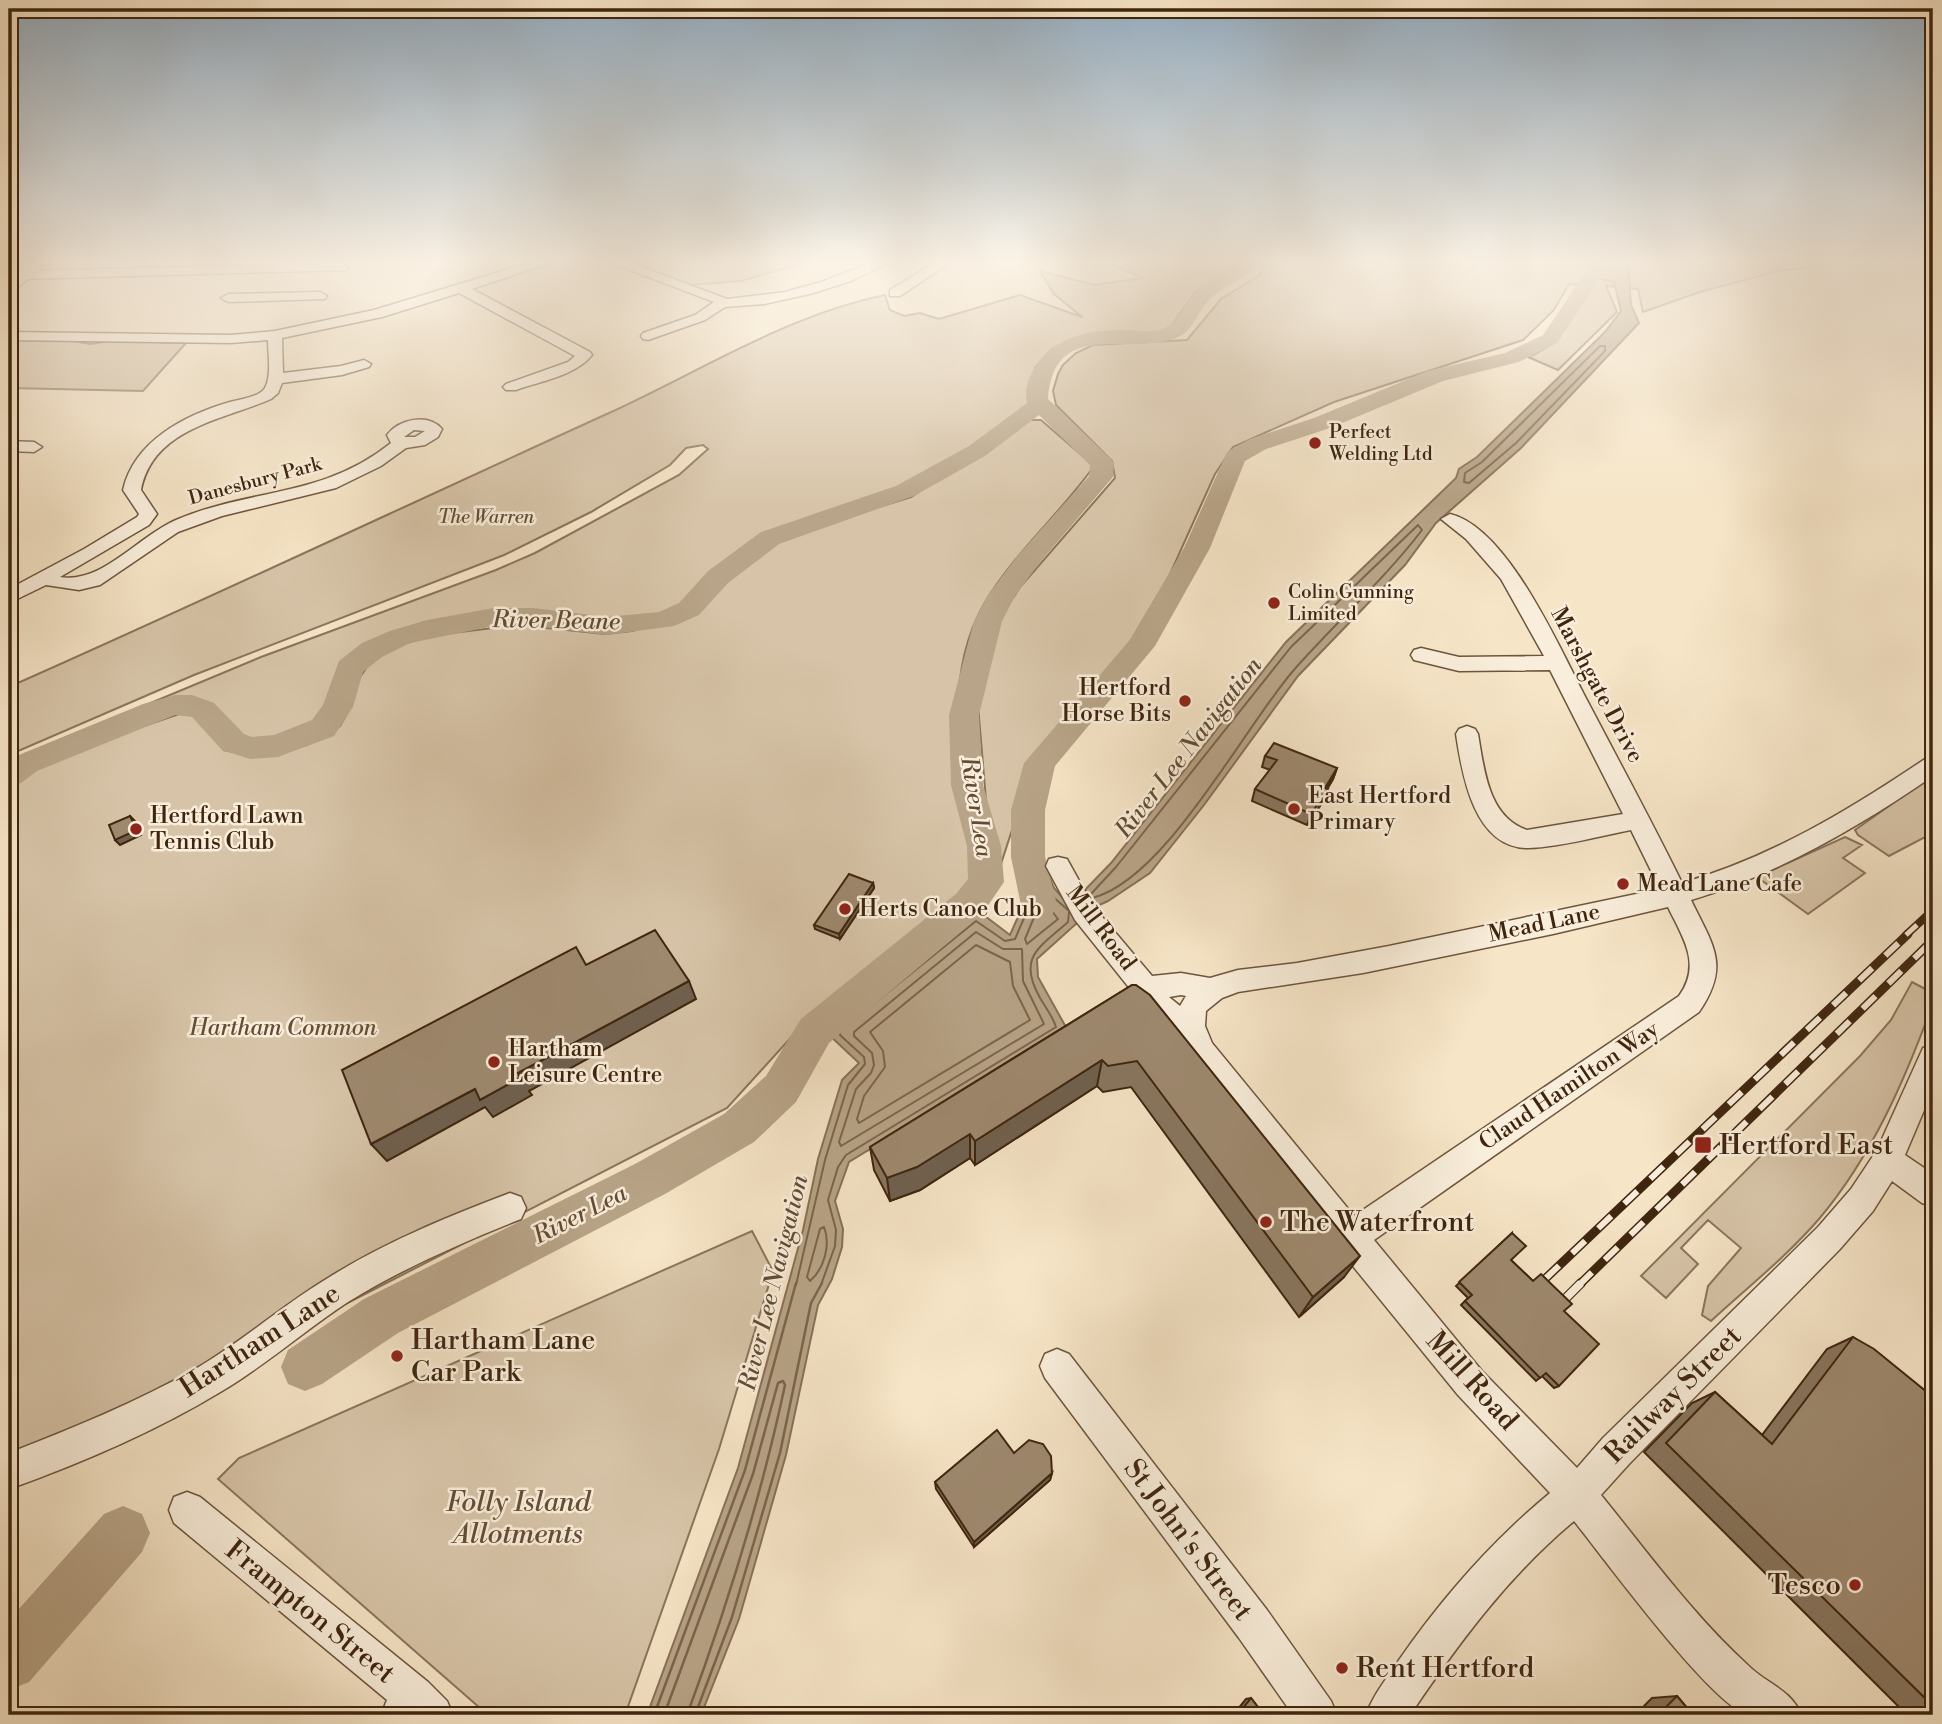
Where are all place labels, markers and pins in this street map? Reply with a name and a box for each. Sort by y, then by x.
place label: Perfect Welding Ltd [1328,420,1433,466]
marker: Perfect Welding Ltd [1307,435,1323,451]
place label: Colin Gunning Limited [1288,580,1414,626]
marker: Colin Gunning Limited [1266,595,1282,611]
place label: Hertford Horse Bits [1062,674,1171,728]
marker: Hertford Horse Bits [1177,693,1193,709]
place label: East Hertford Primary [1308,782,1451,836]
marker: East Hertford Primary [1286,801,1302,817]
place label: Hertford Lawn Tennis Club [150,802,304,856]
marker: Hertford Lawn Tennis Club [128,821,144,837]
place label: Mead Lane Cafe [1637,870,1802,898]
marker: Mead Lane Cafe [1615,876,1631,892]
place label: Herts Canoe Club [859,895,1042,923]
marker: Herts Canoe Club [837,901,853,917]
place label: Hartham Leisure Centre [508,1035,662,1089]
marker: Hartham Leisure Centre [486,1054,502,1070]
place label: Hertford East [1719,1128,1893,1163]
marker: Hertford East [1693,1135,1713,1155]
place label: The Waterfront [1280,1205,1474,1240]
marker: The Waterfront [1258,1214,1274,1230]
place label: Hartham Lane Car Park [411,1323,595,1390]
marker: Hartham Lane Car Park [389,1348,405,1364]
place label: Tesco [1768,1568,1841,1603]
marker: Tesco [1847,1577,1863,1593]
place label: Rent Hertford [1356,1651,1534,1686]
marker: Rent Hertford [1334,1660,1350,1676]

